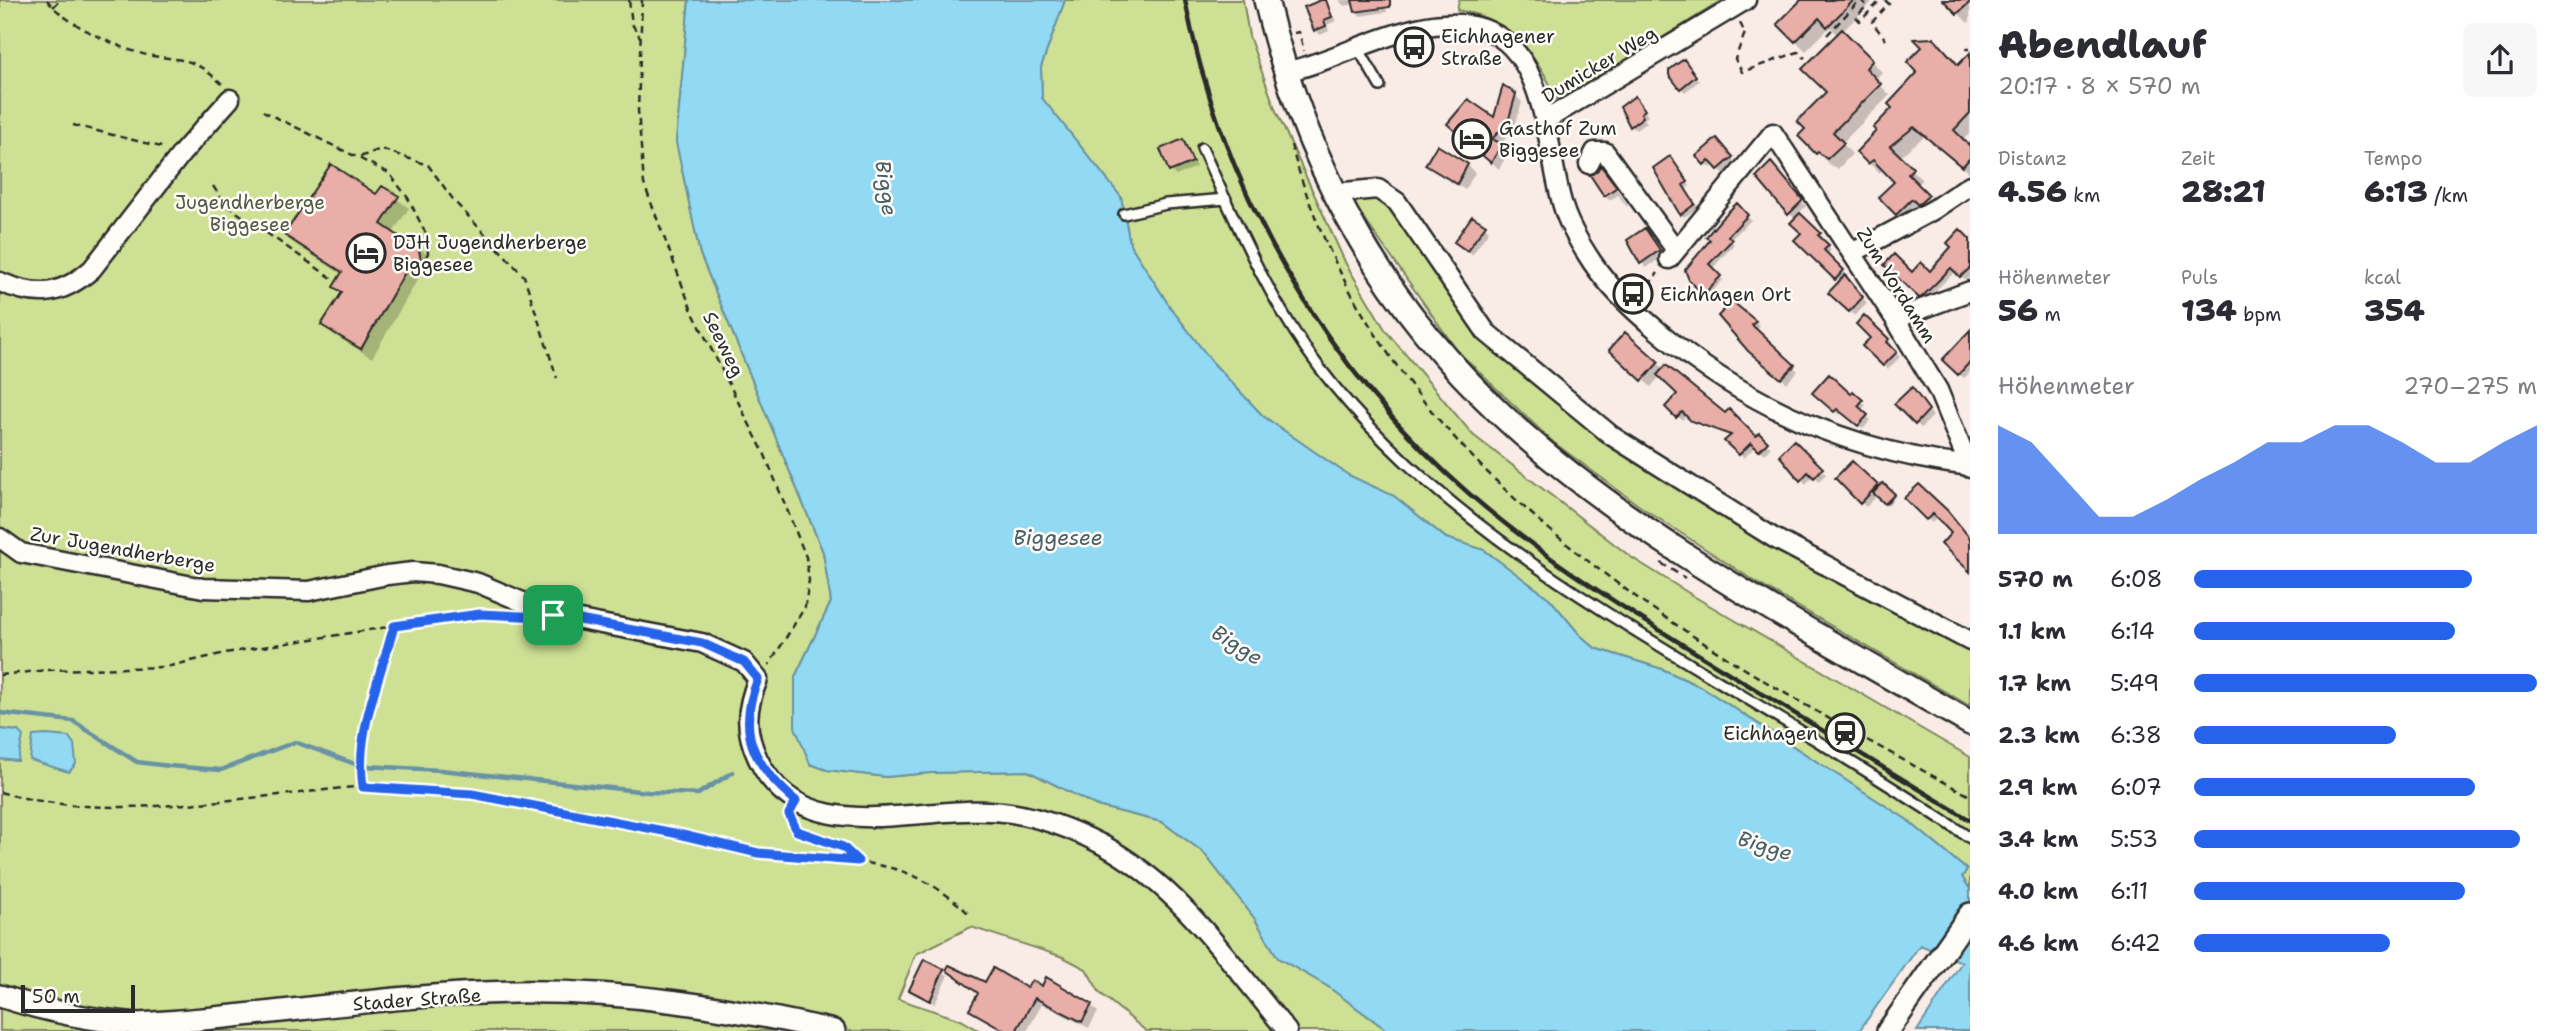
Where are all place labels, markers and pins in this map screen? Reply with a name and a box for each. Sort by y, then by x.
place label: Eichhagener Straße [1441,24,1555,71]
bus stop icon: Eichhagener Straße [1393,26,1435,68]
place label: Gasthof Zum Biggesee [1499,116,1617,163]
hotel icon: Gasthof Zum Biggesee [1451,118,1493,160]
place label: DJH Jugendherberge Biggesee [393,230,587,277]
hotel icon: DJH Jugendherberge Biggesee [345,232,387,274]
bus stop icon: Eichhagen Ort [1612,273,1654,315]
place label: Eichhagen Ort [1660,282,1791,307]
pin [523,585,583,645]
station icon: Eichhagen [1824,712,1866,754]
place label: Eichhagen [1723,721,1818,746]

